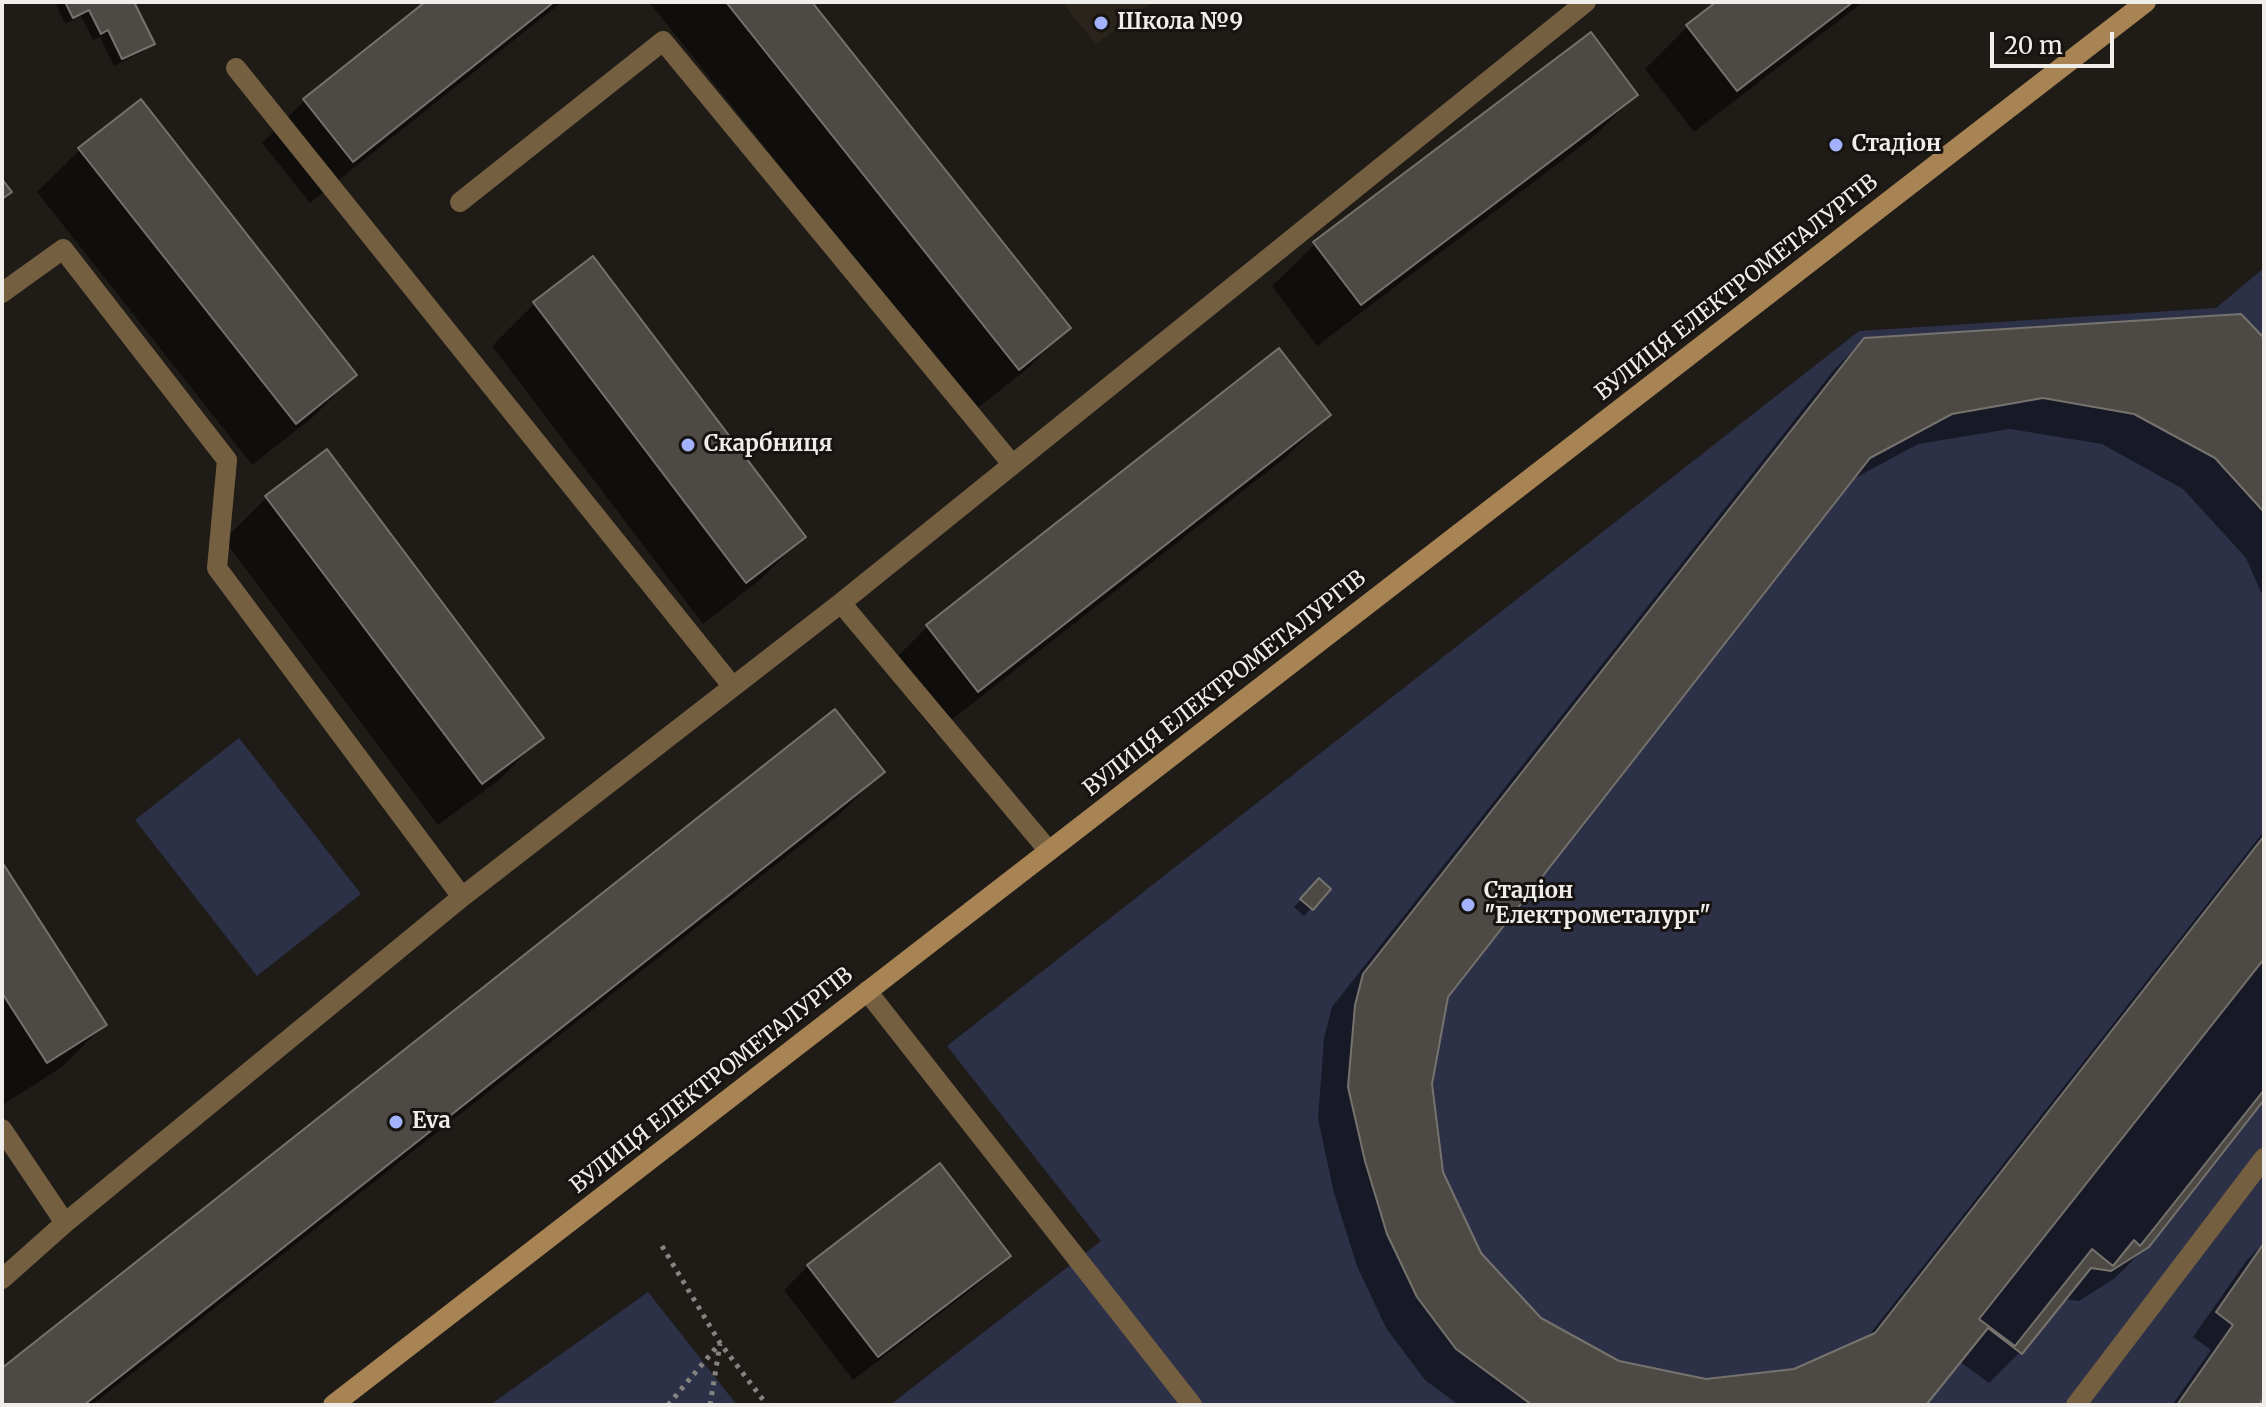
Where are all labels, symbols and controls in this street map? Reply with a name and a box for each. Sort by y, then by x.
place label: Школа №9 [1117,10,1243,36]
marker: Школа №9 [1092,14,1110,32]
scale bar [1994,16,2118,66]
text: 20 m [2004,30,2063,61]
place label: Стадіон [1852,132,1941,158]
marker: Стадіон [1827,136,1845,154]
street label: ВУЛИЦЯ ЕЛЕКТРОМЕТАЛУРГІВ [1590,169,1884,407]
place label: Скарбниця [704,432,833,458]
marker: Скарбниця [679,436,697,454]
street label: ВУЛИЦЯ ЕЛЕКТРОМЕТАЛУРГІВ [1078,565,1372,803]
place label: Стадіон "Електрометалург" [1484,879,1711,930]
marker: Стадіон "Електрометалург" [1459,896,1477,914]
street label: ВУЛИЦЯ ЕЛЕКТРОМЕТАЛУРГІВ [565,962,859,1200]
place label: Eva [412,1109,451,1135]
marker: Eva [387,1113,405,1131]

